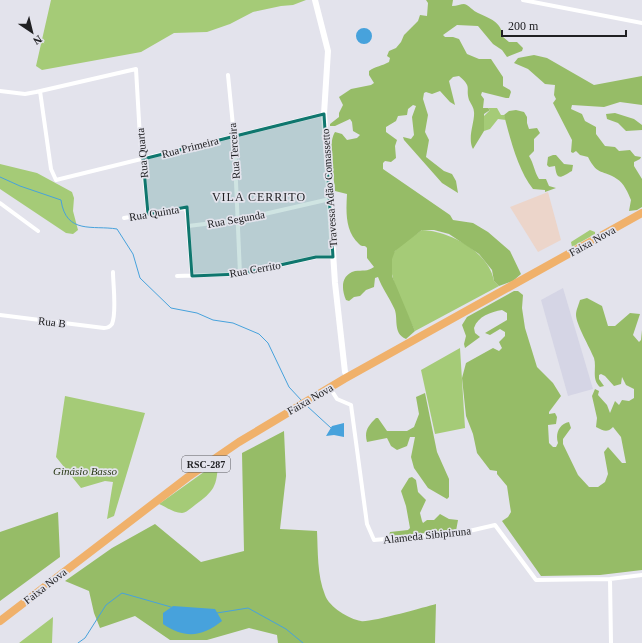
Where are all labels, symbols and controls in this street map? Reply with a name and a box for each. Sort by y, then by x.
north arrow [12,12,52,52]
scale bar [502,12,626,38]
text: 200 m [508,19,539,33]
text: N [31,33,44,47]
street label: Rua Terceira [226,122,242,179]
street label: Rua Quarta [134,127,150,179]
street label: Travessa Adão Comassetto [319,128,339,248]
street label: Rua Primeira [160,134,220,160]
district label: VILA CERRITO [212,190,306,204]
street label: Rua Quinta [128,203,180,223]
street label: Rua Segunda [206,208,266,230]
street label: Faixa Nova [567,223,617,259]
street label: Rua Cerrito [229,259,282,279]
street label: Rua B [37,314,67,330]
street label: Faixa Nova [285,381,335,417]
road number: RSC-287 [182,456,230,472]
park label: Ginásio Basso [53,465,117,477]
street label: Alameda Sibipiruna [382,524,472,546]
street label: Faixa Nova [21,565,69,606]

